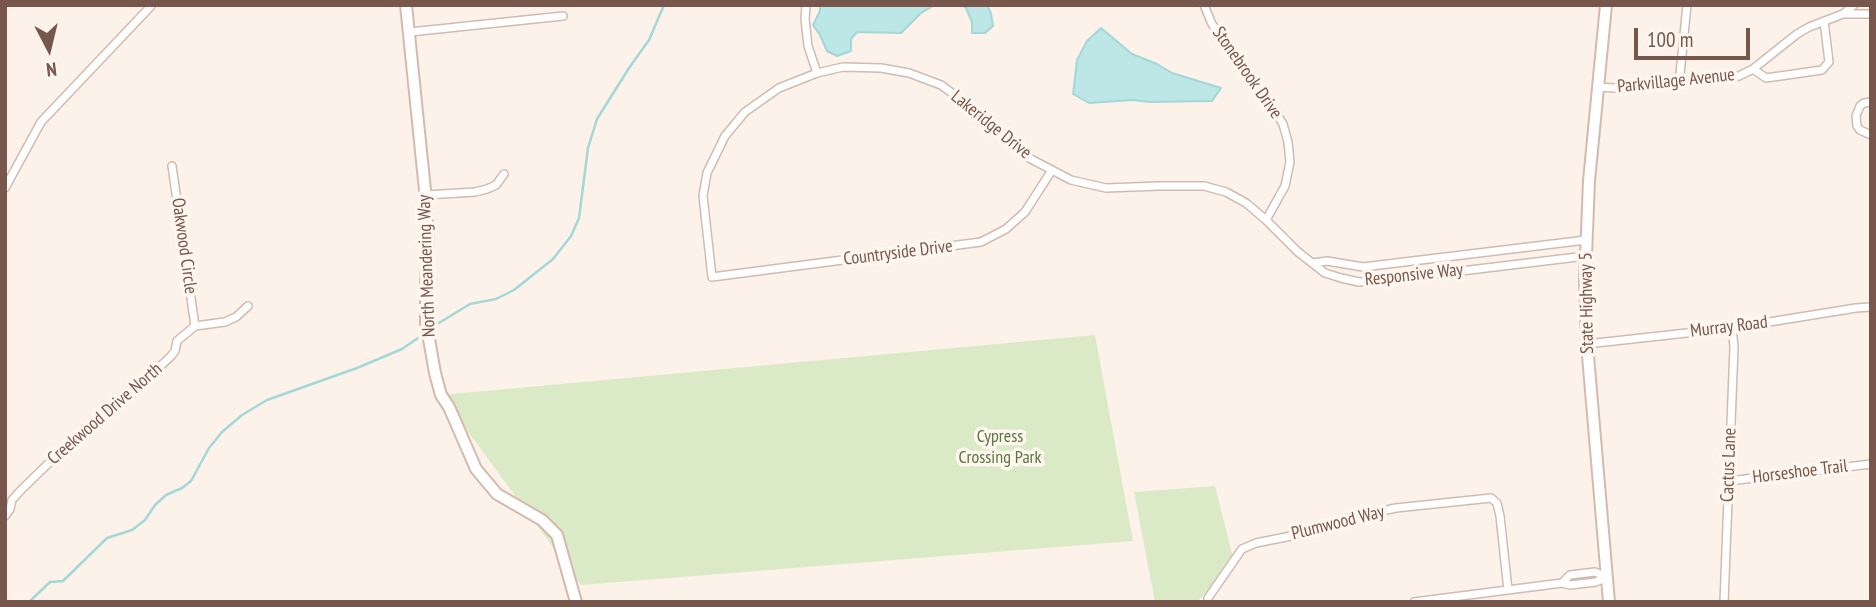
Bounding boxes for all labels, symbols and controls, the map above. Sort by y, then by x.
north arrow [14,14,84,84]
scale bar [1638,14,1754,58]
street label: Stonebrook Drive [1207,23,1287,123]
text: 100 m [1647,26,1693,53]
text: N [45,57,58,82]
street label: Parkvillage Avenue [1616,64,1736,98]
street label: Lakeridge Drive [947,86,1035,164]
street label: North Meandering Way [414,194,440,338]
street label: Oakwood Circle [167,197,201,295]
street label: Countryside Drive [842,236,954,270]
street label: State Highway 5 [1575,252,1599,354]
street label: Responsive Way [1364,259,1464,291]
street label: Murray Road [1689,312,1769,342]
street label: Creekwood Drive North [43,358,167,470]
park label: Cypress Crossing Park [958,426,1042,468]
street label: Cactus Lane [1717,428,1741,502]
street label: Horseshoe Trail [1751,455,1849,489]
street label: Plumwood Way [1289,501,1387,545]

